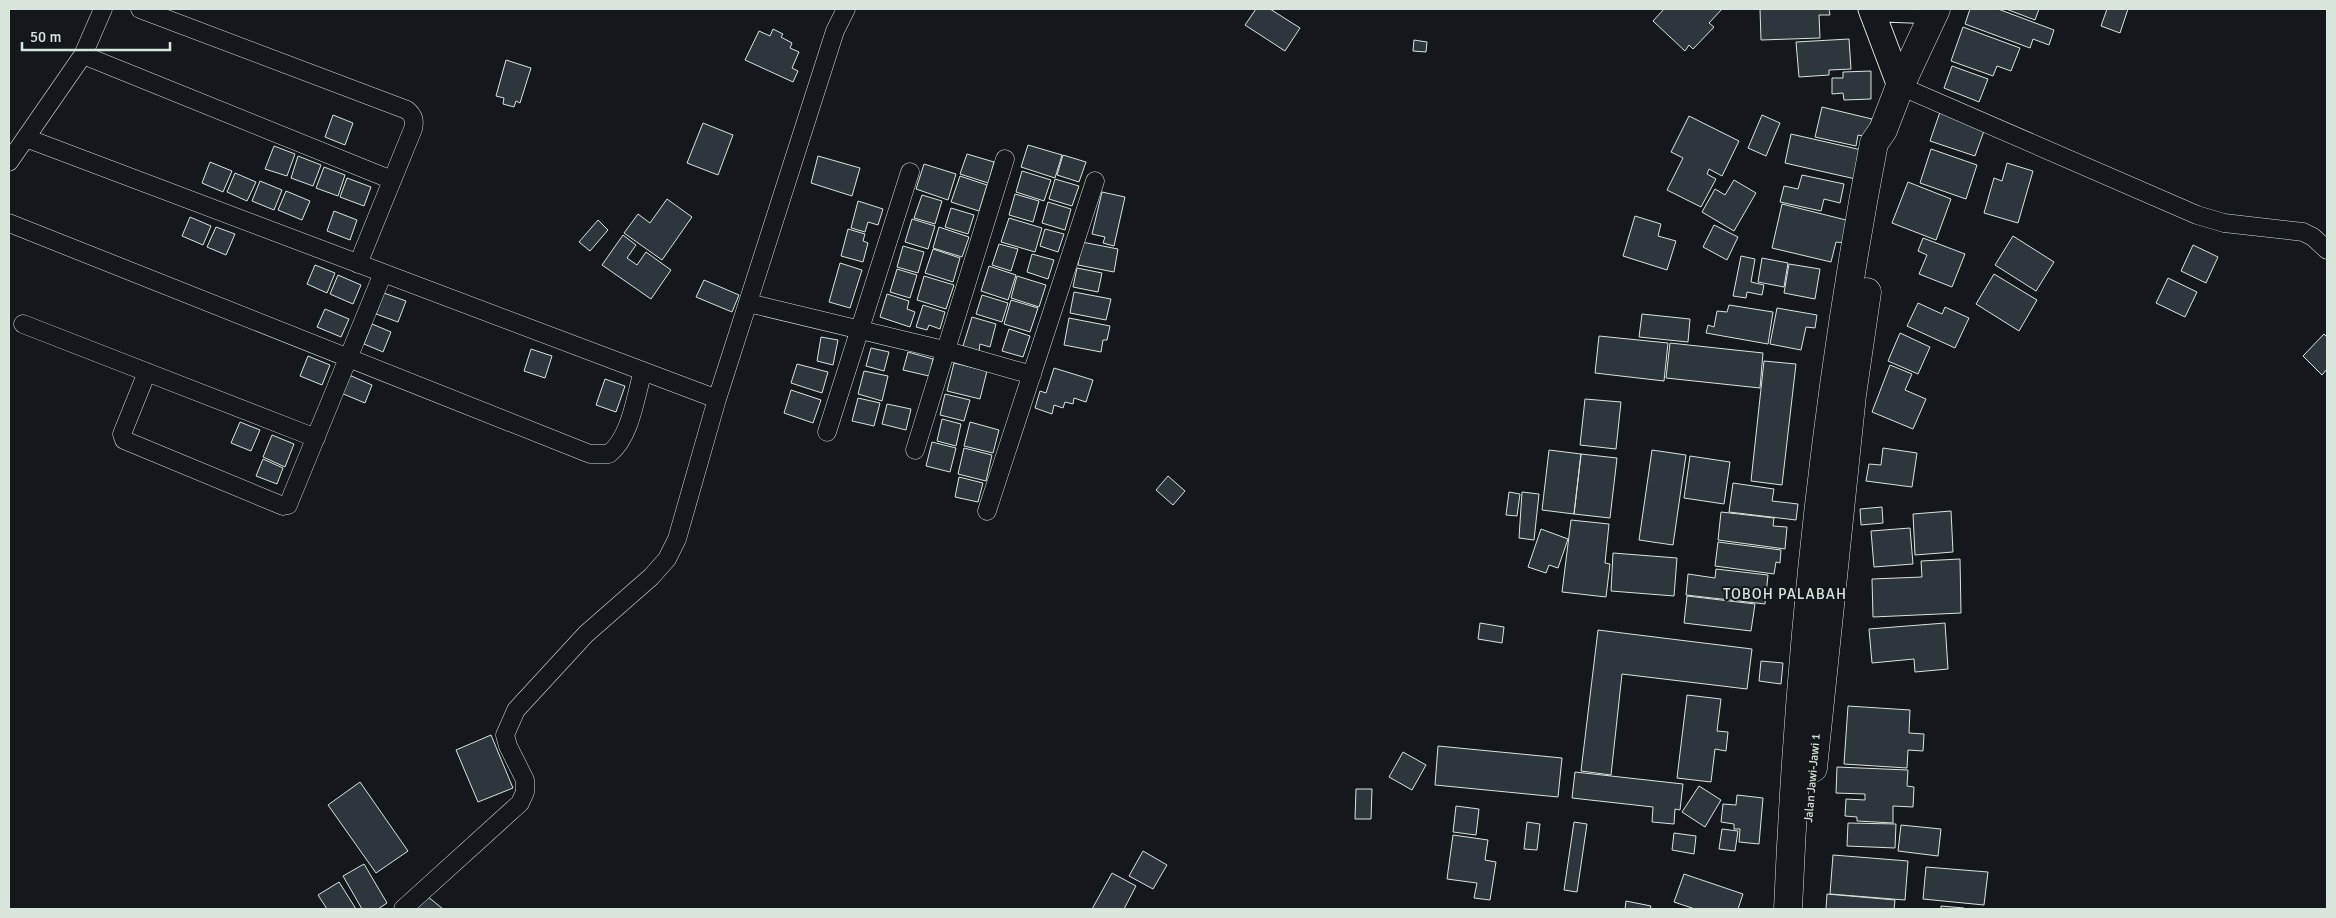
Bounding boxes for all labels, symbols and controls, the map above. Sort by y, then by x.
scale bar [22,20,170,52]
text: 50 m [30,28,61,46]
district label: TOBOH PALABAH [1723,585,1847,603]
street label: Jalan Jawi-Jawi 1 [1801,733,1824,823]

